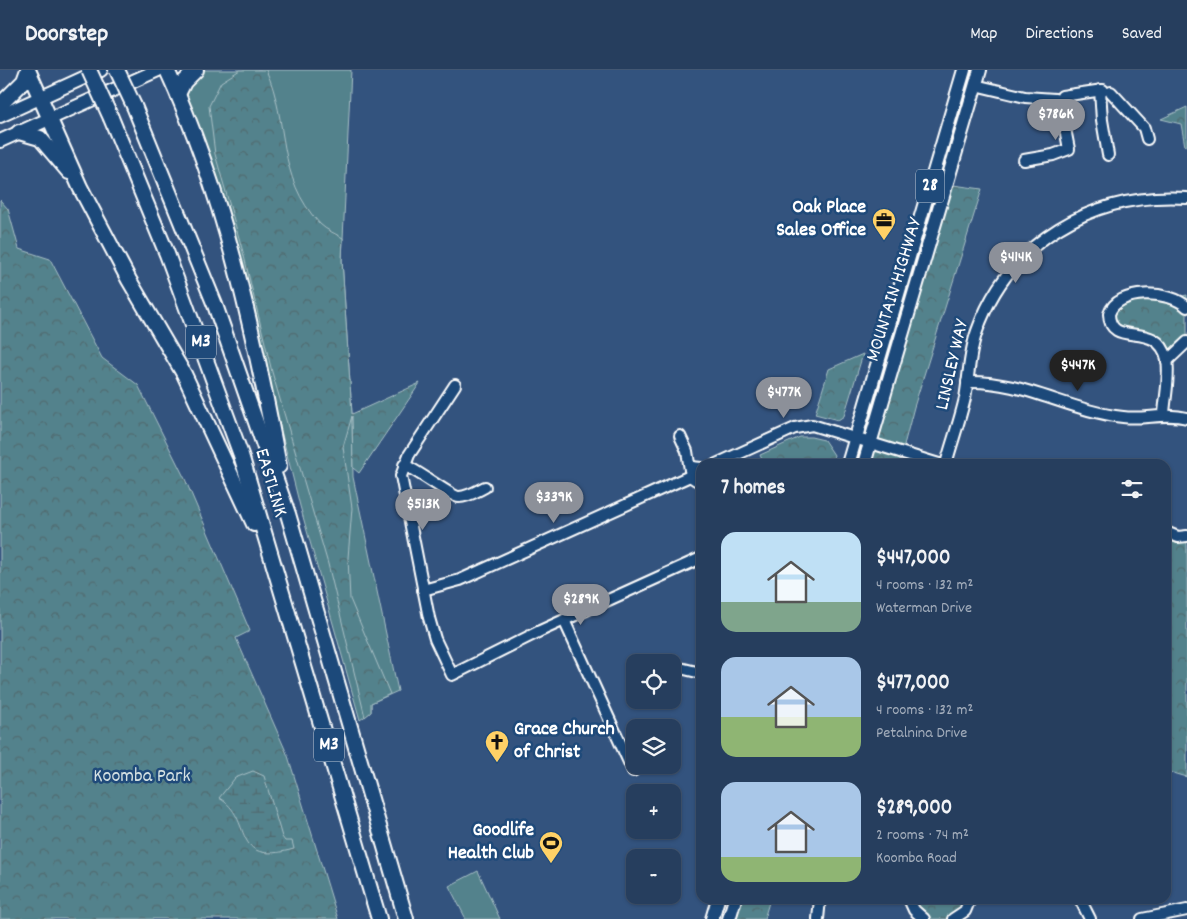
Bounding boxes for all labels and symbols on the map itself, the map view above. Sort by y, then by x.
pin: $786K [1021,98,1091,141]
road number: 28 [916,170,944,202]
place label: Oak Place Sales Office [776,194,866,245]
office icon: Oak Place Sales Office [871,207,897,241]
street label: MOUNTAIN HIGHWAY [860,214,930,365]
pin: $414K [981,242,1051,284]
street label: LINSLEY WAY [929,316,977,413]
road number: M3 [186,326,216,358]
pin: $447K [1043,350,1113,392]
pin: $477K [749,376,819,419]
street label: EASTLINK [246,445,294,521]
pin: $339K [519,482,589,524]
pin: $513K [388,488,458,531]
pin: $289K [546,584,616,626]
place label: Grace Church of Christ [514,716,615,767]
road number: M3 [314,728,344,762]
church icon: Grace Church of Christ [484,729,510,763]
park label: Koomba Park [93,763,191,791]
place label: Goodlife Health Club [448,817,534,868]
sports icon: Goodlife Health Club [538,830,564,864]

